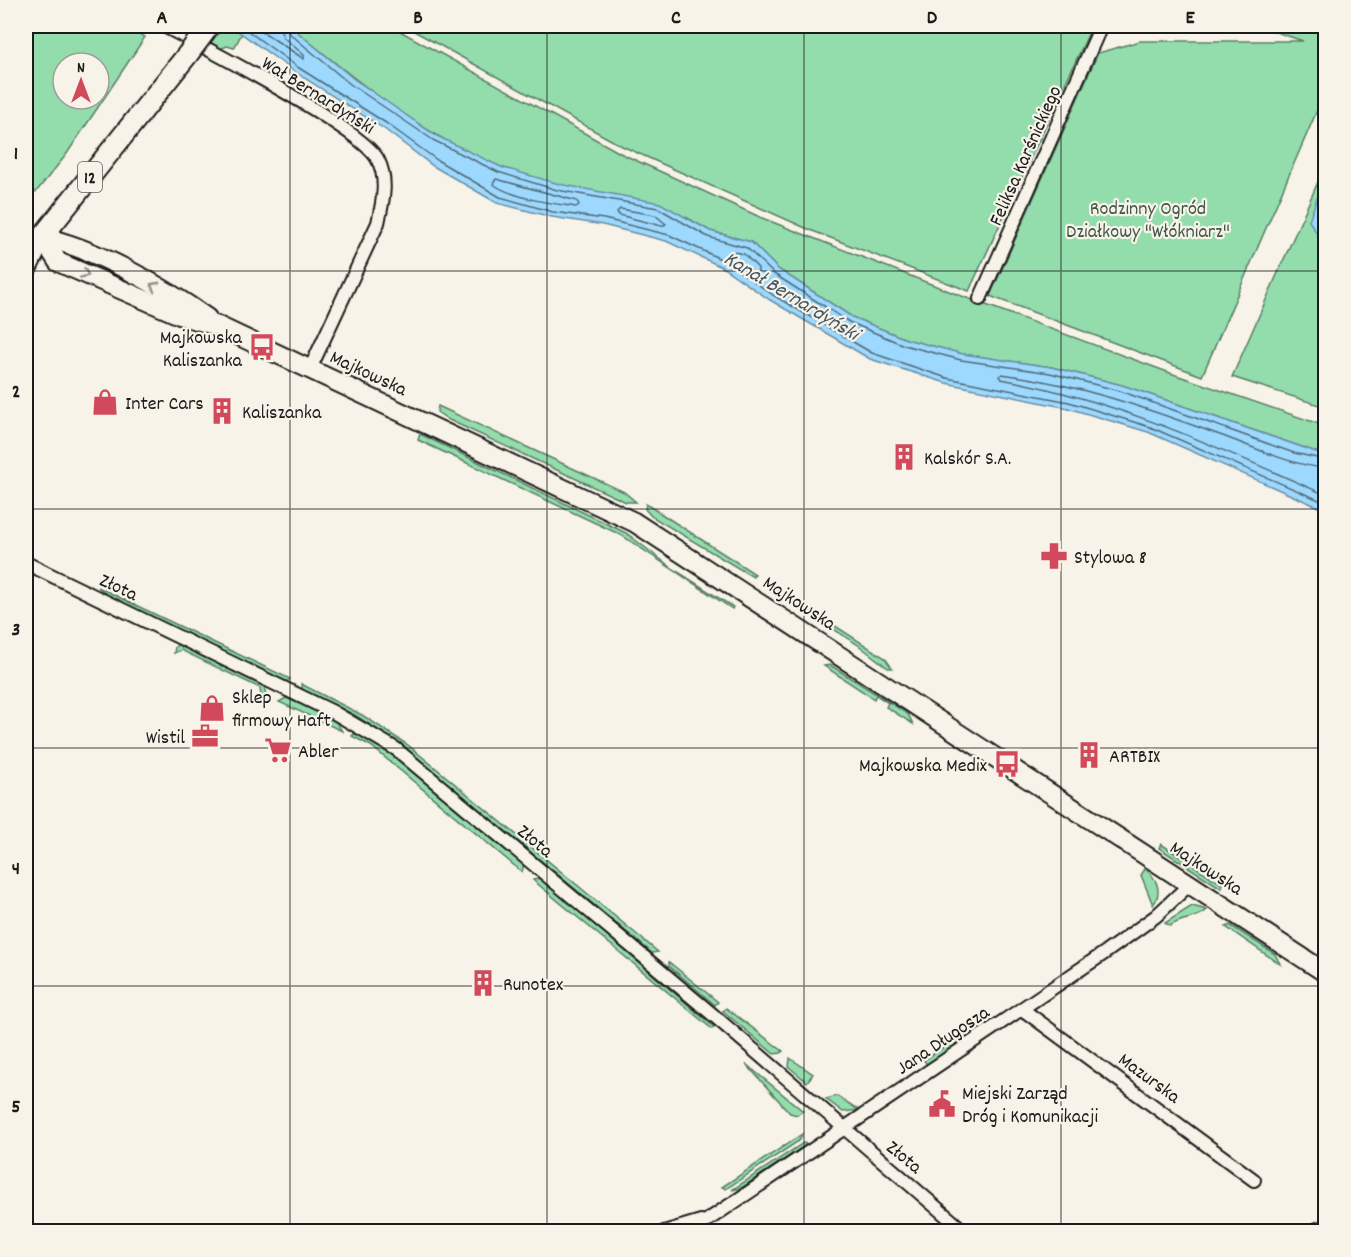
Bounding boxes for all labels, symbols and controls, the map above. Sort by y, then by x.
text: A [157,5,168,33]
text: B [413,5,423,33]
text: C [671,5,681,33]
text: D [927,5,938,33]
text: E [1185,5,1195,33]
street label: Wał Bernardyński [255,50,380,143]
north arrow [51,51,111,111]
text: N [77,57,85,80]
street label: Feliksa Karśnickiego [983,82,1070,231]
text: 1 [14,141,18,169]
road number: 12 [78,162,102,192]
park label: Rodzinny Ogród Działkowy "Włókniarz" [1066,196,1230,247]
water label: Kanał Bernardyński [717,245,866,351]
one-way arrow [79,266,90,278]
one-way arrow [150,282,160,293]
place label: Majkowska Kaliszanka [160,325,243,376]
bus stop icon: Majkowska Kaliszanka [247,332,277,362]
street label: Majkowska [325,345,412,405]
text: 2 [12,379,20,407]
shop icon: Inter Cars [90,387,120,417]
place label: Inter Cars [125,391,204,419]
building icon: Kaliszanka [207,396,237,426]
place label: Kaliszanka [242,400,322,428]
building icon: Kalskór S.A. [889,442,919,472]
place label: Kalskór S.A. [924,446,1011,474]
pharmacy icon: Stylowa 8 [1039,541,1069,571]
place label: Stylowa 8 [1074,545,1147,573]
street label: Złota [94,568,142,610]
street label: Majkowska [756,570,841,639]
text: 3 [12,617,20,645]
place label: Sklep firmowy Haft [232,685,331,736]
shop icon: Sklep firmowy Haft [197,693,227,723]
office icon: Wistil [190,721,220,751]
place label: Wistil [146,725,185,753]
supermarket icon: Abler [263,735,293,765]
place label: Abler [298,739,339,767]
building icon: ARTBIX [1074,740,1104,770]
place label: ARTBIX [1109,744,1160,772]
bus stop icon: Majkowska Medix [992,749,1022,779]
place label: Majkowska Medix [859,753,988,781]
street label: Złota [510,819,559,866]
street label: Majkowska [1163,835,1248,904]
text: 4 [12,856,20,884]
building icon: Runotex [468,968,498,998]
place label: Runotex [503,972,564,1000]
street label: Jana Długosza [892,1000,996,1083]
street label: Mazurska [1111,1047,1186,1112]
place label: Miejski Zarząd Dróg i Komunikacji [962,1081,1098,1132]
public building icon: Miejski Zarząd Dróg i Komunikacji [927,1089,957,1119]
text: 5 [11,1094,21,1122]
street label: Złota [879,1135,928,1182]

